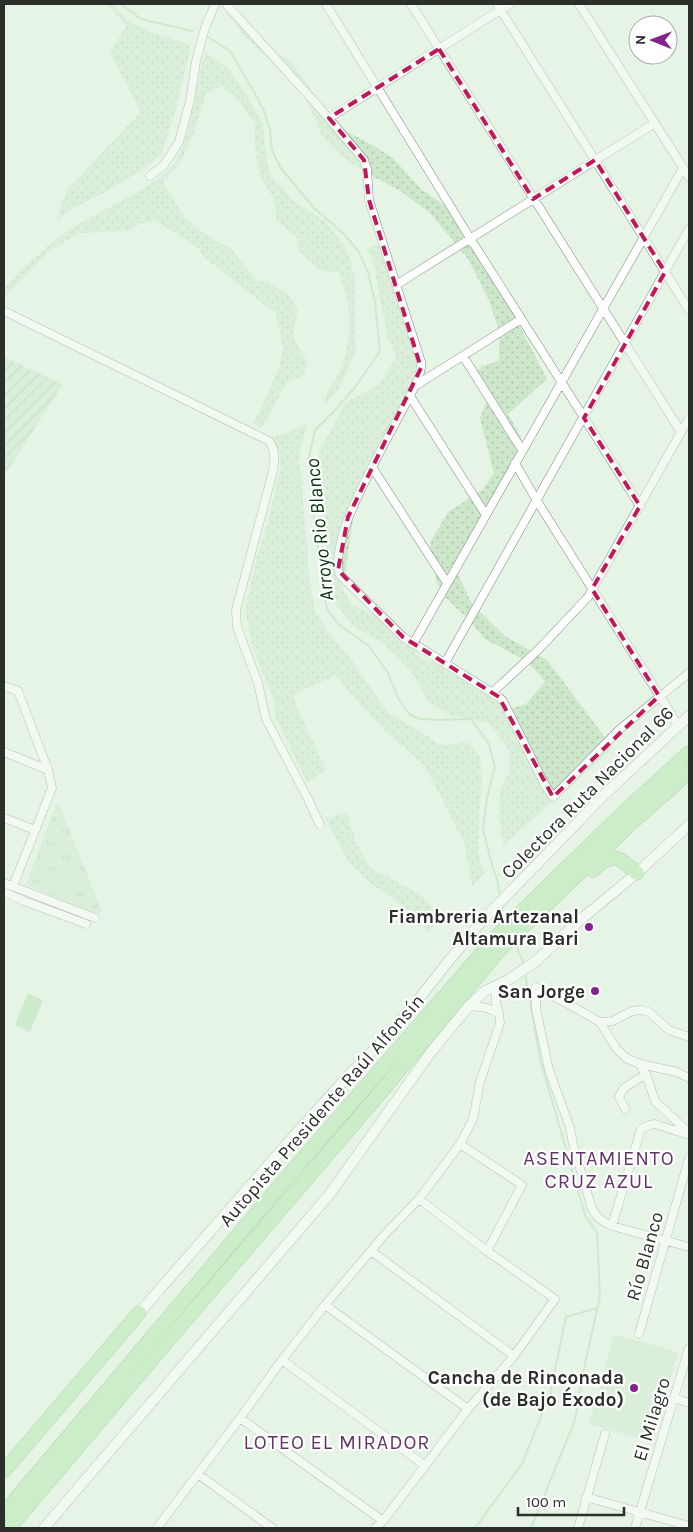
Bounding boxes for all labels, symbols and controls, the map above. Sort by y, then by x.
north arrow [628,15,678,65]
text: N [632,35,649,45]
water label: Arroyo Rio Blanco [301,457,338,602]
street label: Colectora Ruta Nacional 66 [497,702,678,883]
place label: Fiambreria Artezanal Altamura Bari [388,906,579,950]
marker: Fiambreria Artezanal Altamura Bari [583,921,595,933]
place label: San Jorge [498,981,585,1003]
marker: San Jorge [589,985,601,997]
street label: Autopista Presidente Raúl Alfonsín [215,990,429,1231]
district label: ASENTAMIENTO CRUZ AZUL [523,1147,675,1193]
street label: Río Blanco [622,1209,668,1303]
place label: Cancha de Rinconada (de Bajo Éxodo) [428,1367,624,1411]
street label: El Milagro [629,1375,675,1464]
marker: Cancha de Rinconada (de Bajo Éxodo) [628,1382,640,1394]
district label: LOTEO EL MIRADOR [243,1431,431,1454]
scale bar [518,1484,624,1516]
text: 100 m [526,1493,566,1511]

